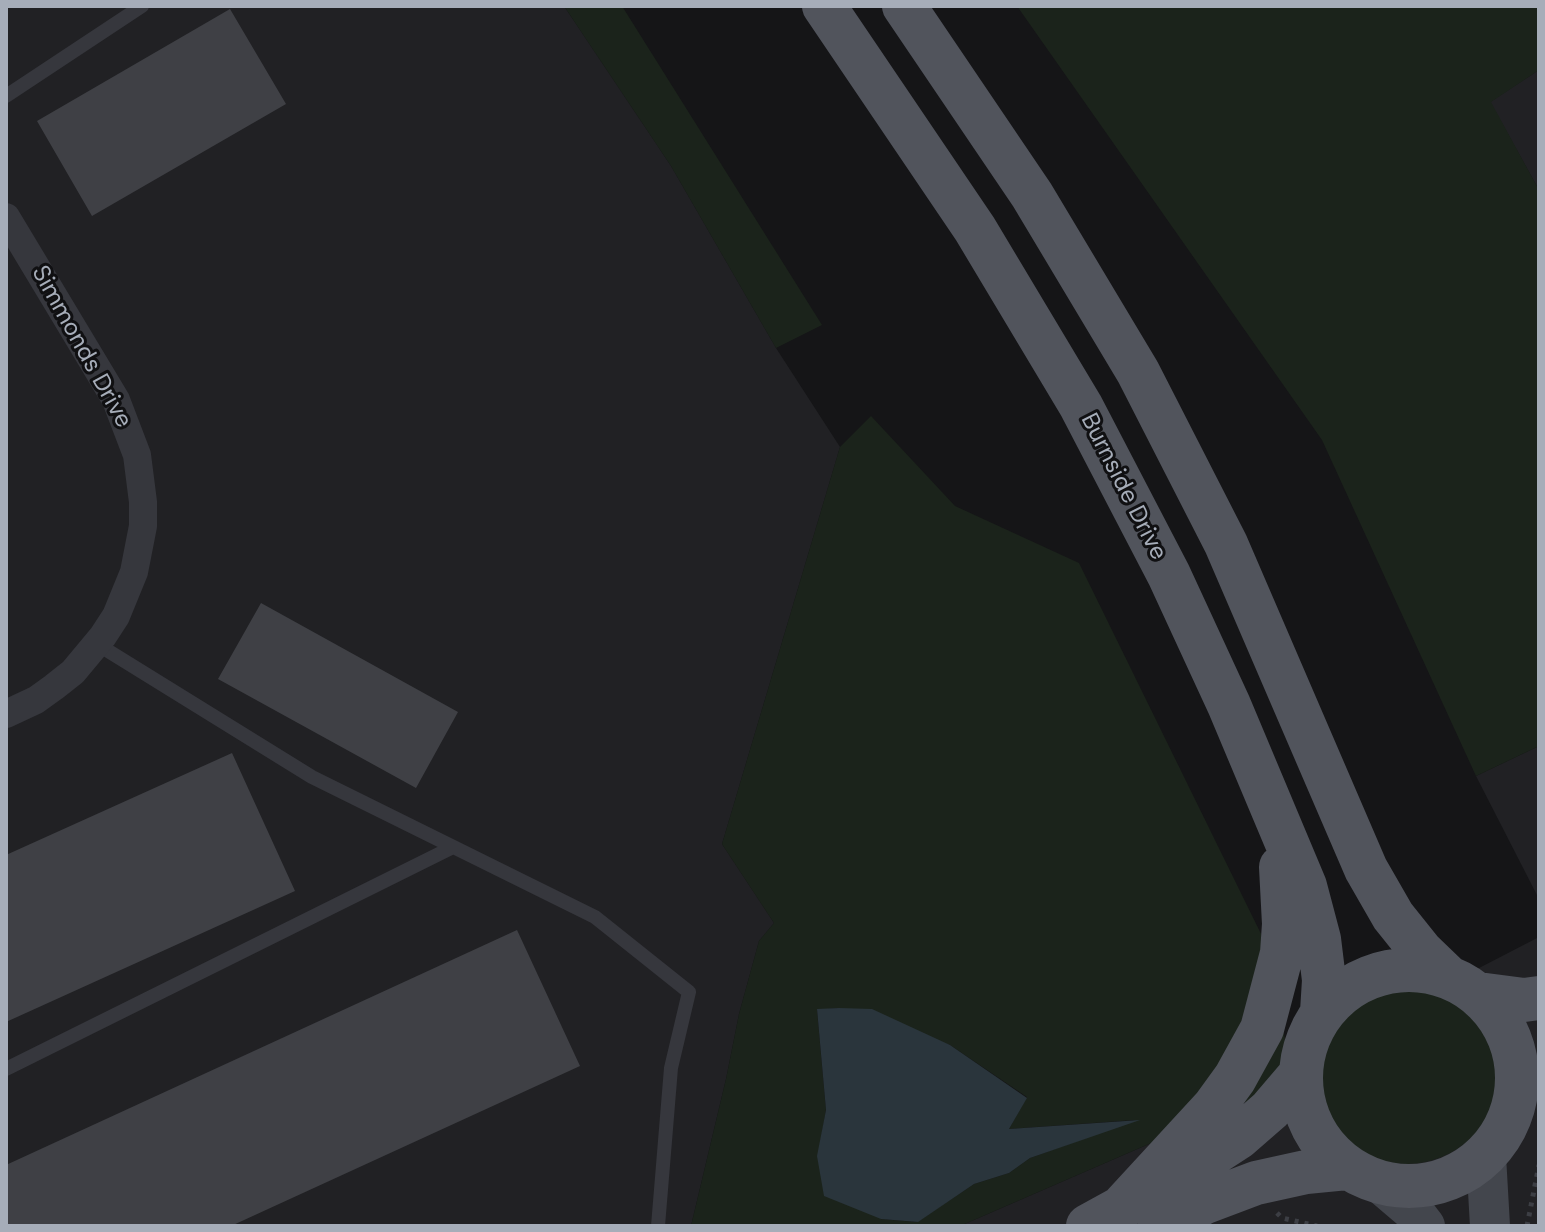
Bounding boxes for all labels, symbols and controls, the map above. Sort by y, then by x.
street label: Simmonds Drive [25,261,137,433]
street label: Burnside Drive [1074,409,1172,565]

